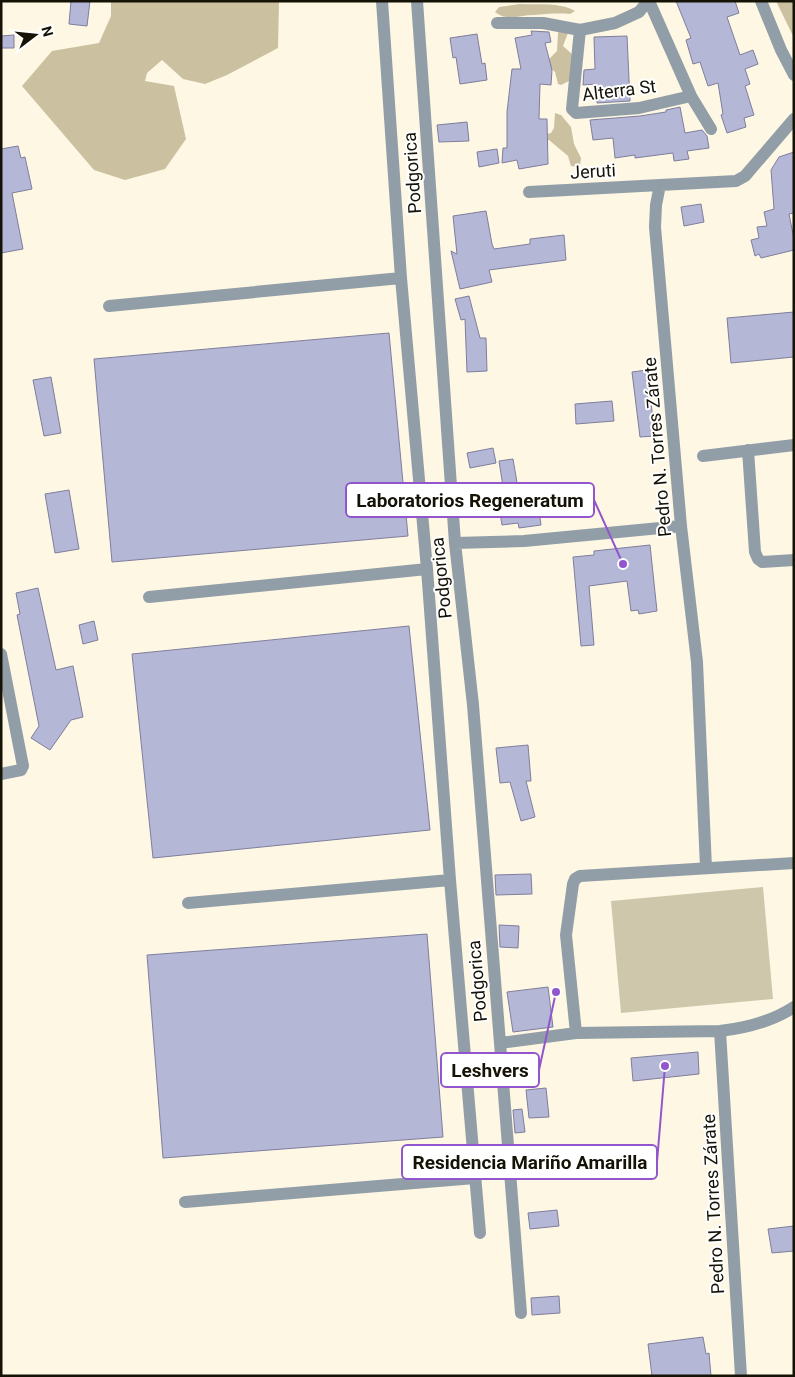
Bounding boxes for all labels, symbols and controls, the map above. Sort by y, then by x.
north arrow [10,10,60,60]
text: N [38,24,57,38]
street label: Alterra St [581,75,657,105]
street label: Podgorica [399,131,425,215]
street label: Jeruti [570,159,616,183]
street label: Pedro N. Torres Zárate [639,356,675,538]
callout: Laboratorios Regeneratum [346,483,594,517]
text: Laboratorios Regeneratum [356,489,584,512]
street label: Podgorica [426,536,456,620]
street label: Podgorica [463,939,491,1023]
callout: Leshvers [441,1053,539,1087]
text: Leshvers [451,1059,529,1082]
street label: Pedro N. Torres Zárate [698,1113,728,1295]
callout: Residencia Mariño Amarilla [402,1145,657,1179]
text: Residencia Mariño Amarilla [413,1151,647,1174]

